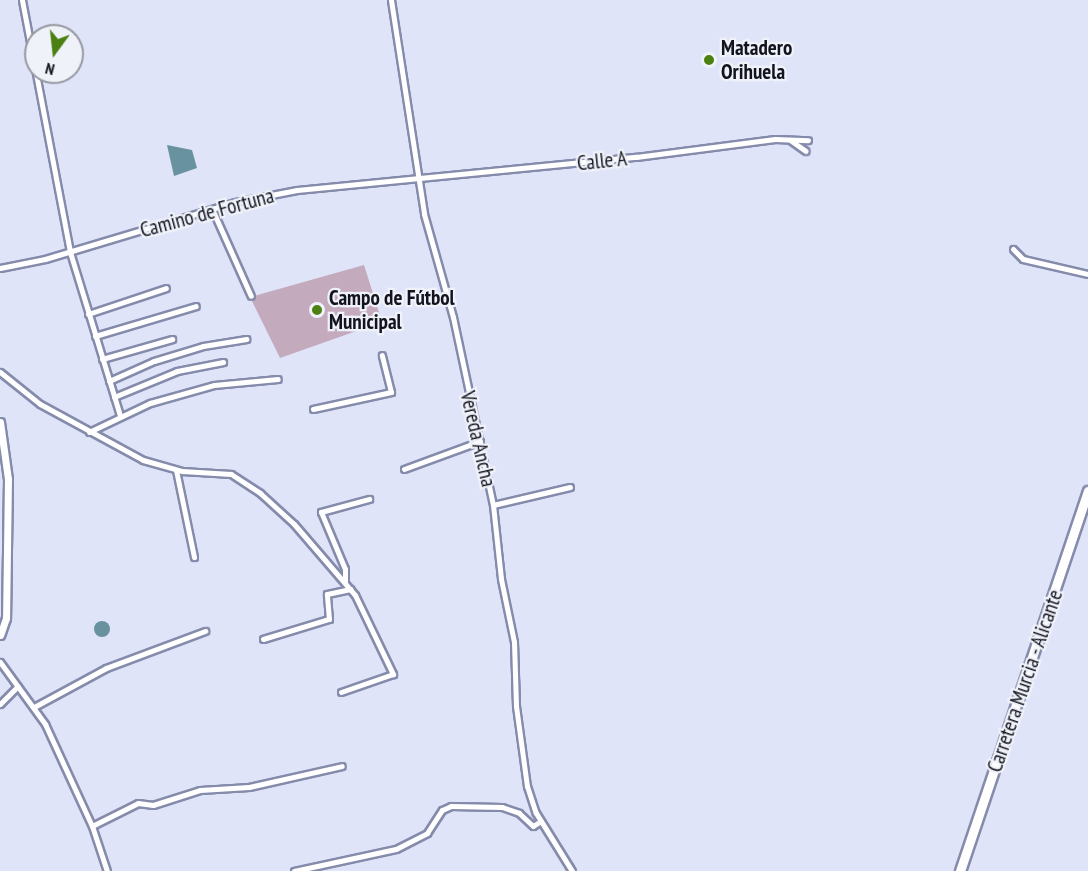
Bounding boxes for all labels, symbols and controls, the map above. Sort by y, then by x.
north arrow [24,24,84,84]
place label: Matadero Orihuela [721,35,792,85]
marker: Matadero Orihuela [702,53,716,67]
text: N [43,59,57,80]
street label: Calle A [576,146,628,176]
street label: Camino de Fortuna [137,183,277,243]
place label: Campo de Fútbol Municipal [329,285,455,335]
marker: Campo de Fútbol Municipal [310,303,324,317]
street label: Vereda Ancha [455,388,501,490]
street label: Carretera Murcia - Alicante [982,586,1068,776]

